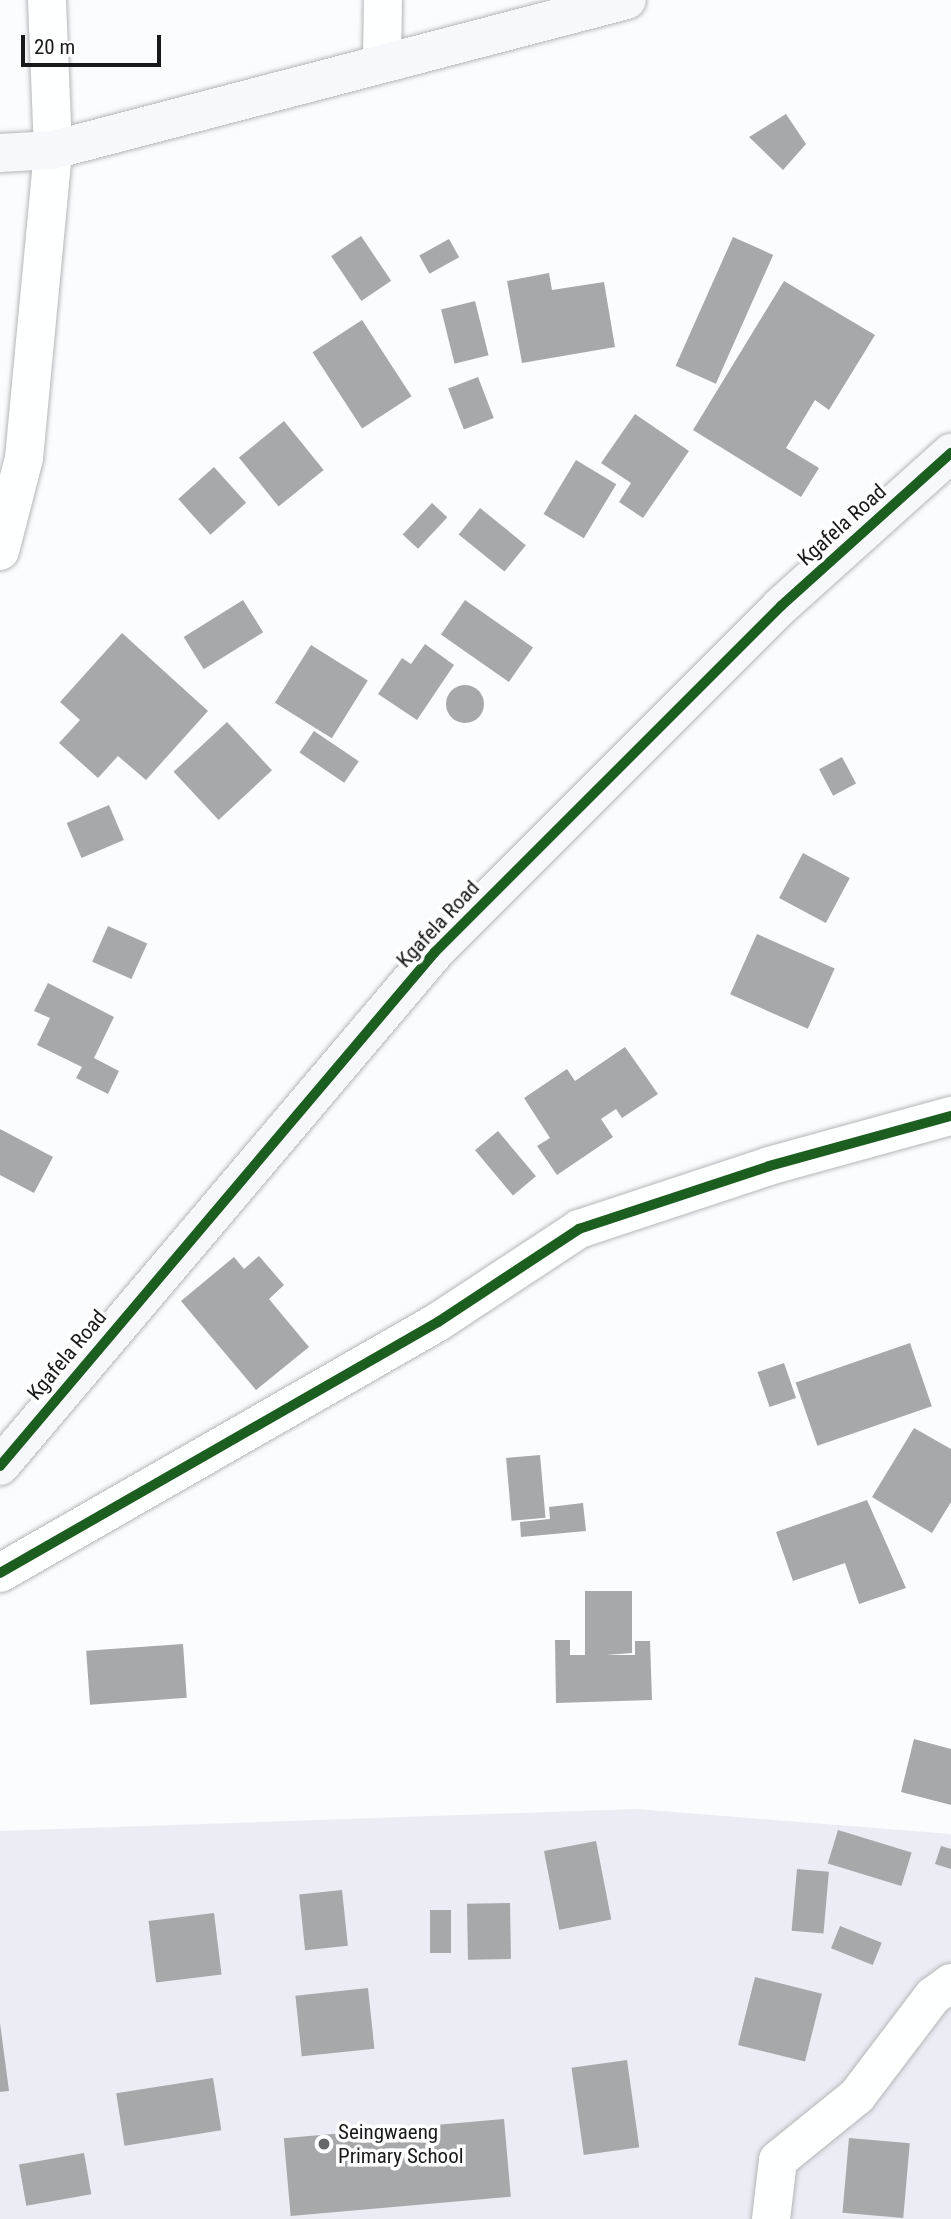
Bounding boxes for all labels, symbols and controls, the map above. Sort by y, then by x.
scale bar [24,21,164,65]
text: 20 m [34,35,75,59]
street label: Kgafela Road [793,479,891,571]
street label: Kgafela Road [391,875,485,973]
street label: Kgafela Road [22,1305,112,1405]
place label: Seingwaeng Primary School [338,2119,464,2169]
marker: Seingwaeng Primary School [316,2136,332,2152]

